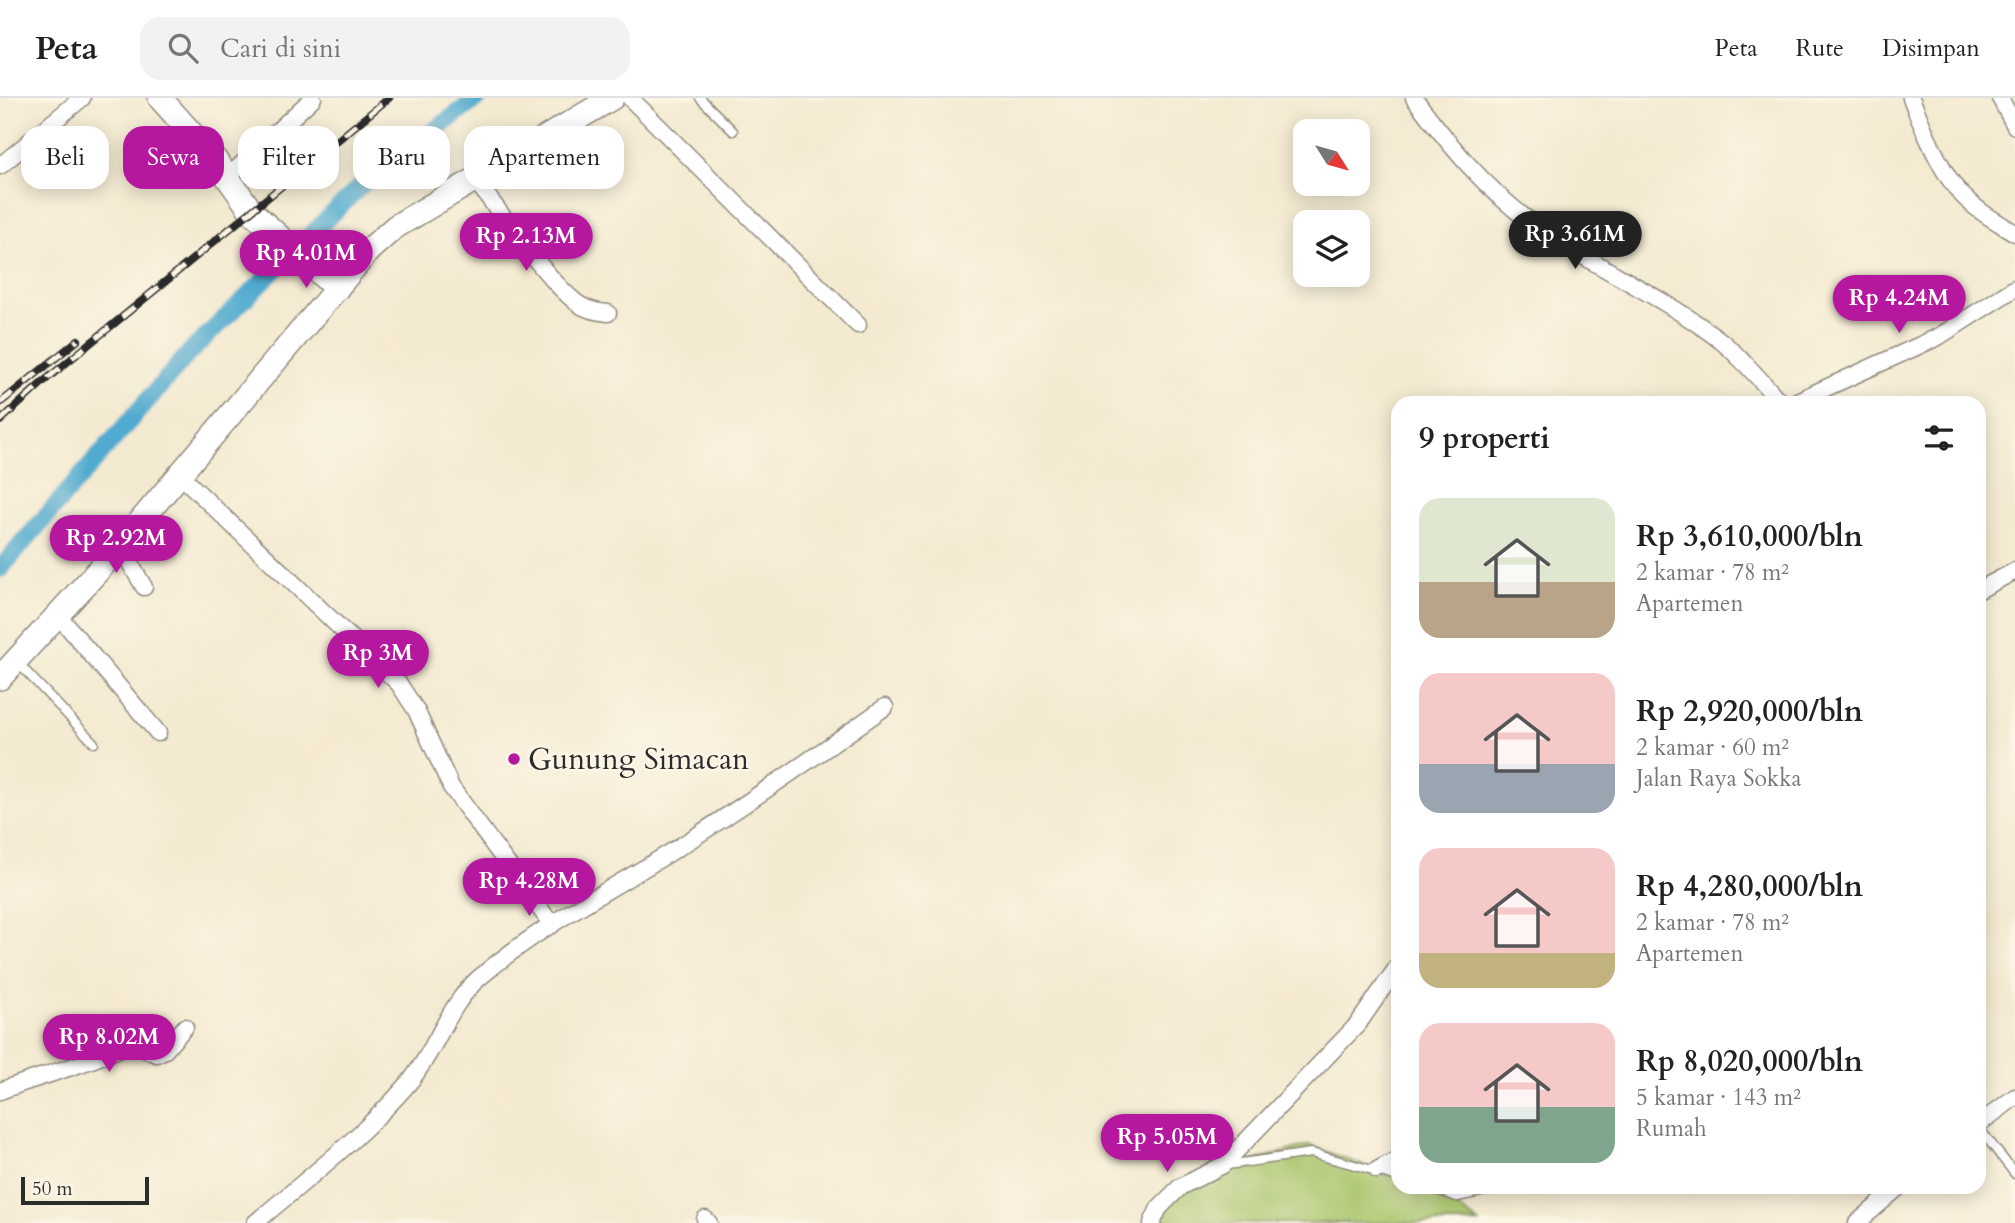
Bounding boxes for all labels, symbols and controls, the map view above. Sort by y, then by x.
search box [140,17,630,80]
text: Peta [35,26,98,71]
icon: search [164,29,202,67]
text: Cari di sini [220,31,341,66]
text: Peta [1715,32,1758,65]
text: Rute [1796,32,1844,65]
text: Disimpan [1882,32,1980,65]
north arrow [1293,119,1370,196]
map controls [1293,119,1370,287]
chip: Beli [21,126,109,189]
chip: Sewa [123,126,224,189]
chip: Filter [238,126,339,189]
chip: Baru [353,126,450,189]
chip: Apartemen [464,126,624,189]
button: layers [1293,210,1370,287]
pin: Rp 3.61M [1503,212,1647,271]
pin: Rp 2.13M [454,214,598,273]
text: Rp 3.61M [1525,218,1625,249]
text: Rp 2.13M [476,220,576,251]
pin: Rp 4.01M [234,230,378,290]
text: Rp 4.01M [256,237,356,268]
pin: Rp 4.24M [1827,275,1971,335]
text: Rp 4.24M [1849,282,1949,313]
text: 9 properti [1419,418,1550,459]
icon: filters [1920,419,1958,457]
pin: Rp 2.92M [44,516,188,575]
text: Rp 3,610,000/bln [1636,516,1863,557]
text: Rp 2.92M [66,522,166,553]
icon: home [1475,526,1559,610]
text: 2 kamar · 78 m² [1636,557,1789,588]
text: Apartemen [1636,588,1744,619]
pin: Rp 3M [329,630,427,690]
text: Rp 3M [343,637,413,668]
text: Rp 2,920,000/bln [1636,691,1863,732]
icon: home [1475,701,1559,785]
text: 2 kamar · 60 m² [1636,732,1789,763]
place label: Gunung Simacan [528,739,749,780]
marker: Gunung Simacan [506,751,522,767]
text: Jalan Raya Sokka [1636,763,1801,794]
pin: Rp 4.28M [457,858,601,918]
text: Rp 4.28M [479,865,579,896]
text: Rp 4,280,000/bln [1636,866,1863,907]
icon: home [1475,876,1559,960]
text: 2 kamar · 78 m² [1636,907,1789,938]
text: Apartemen [1636,938,1744,969]
pin: Rp 8.02M [37,1014,181,1074]
text: Rp 8.02M [59,1021,159,1052]
text: Rp 8,020,000/bln [1636,1041,1863,1082]
icon: home [1475,1051,1559,1135]
text: 5 kamar · 143 m² [1636,1082,1801,1113]
text: Rumah [1636,1113,1707,1144]
pin: Rp 5.05M [1095,1114,1239,1174]
text: Rp 5.05M [1117,1121,1217,1152]
scale bar [21,1174,149,1206]
text: 50 m [32,1176,73,1202]

